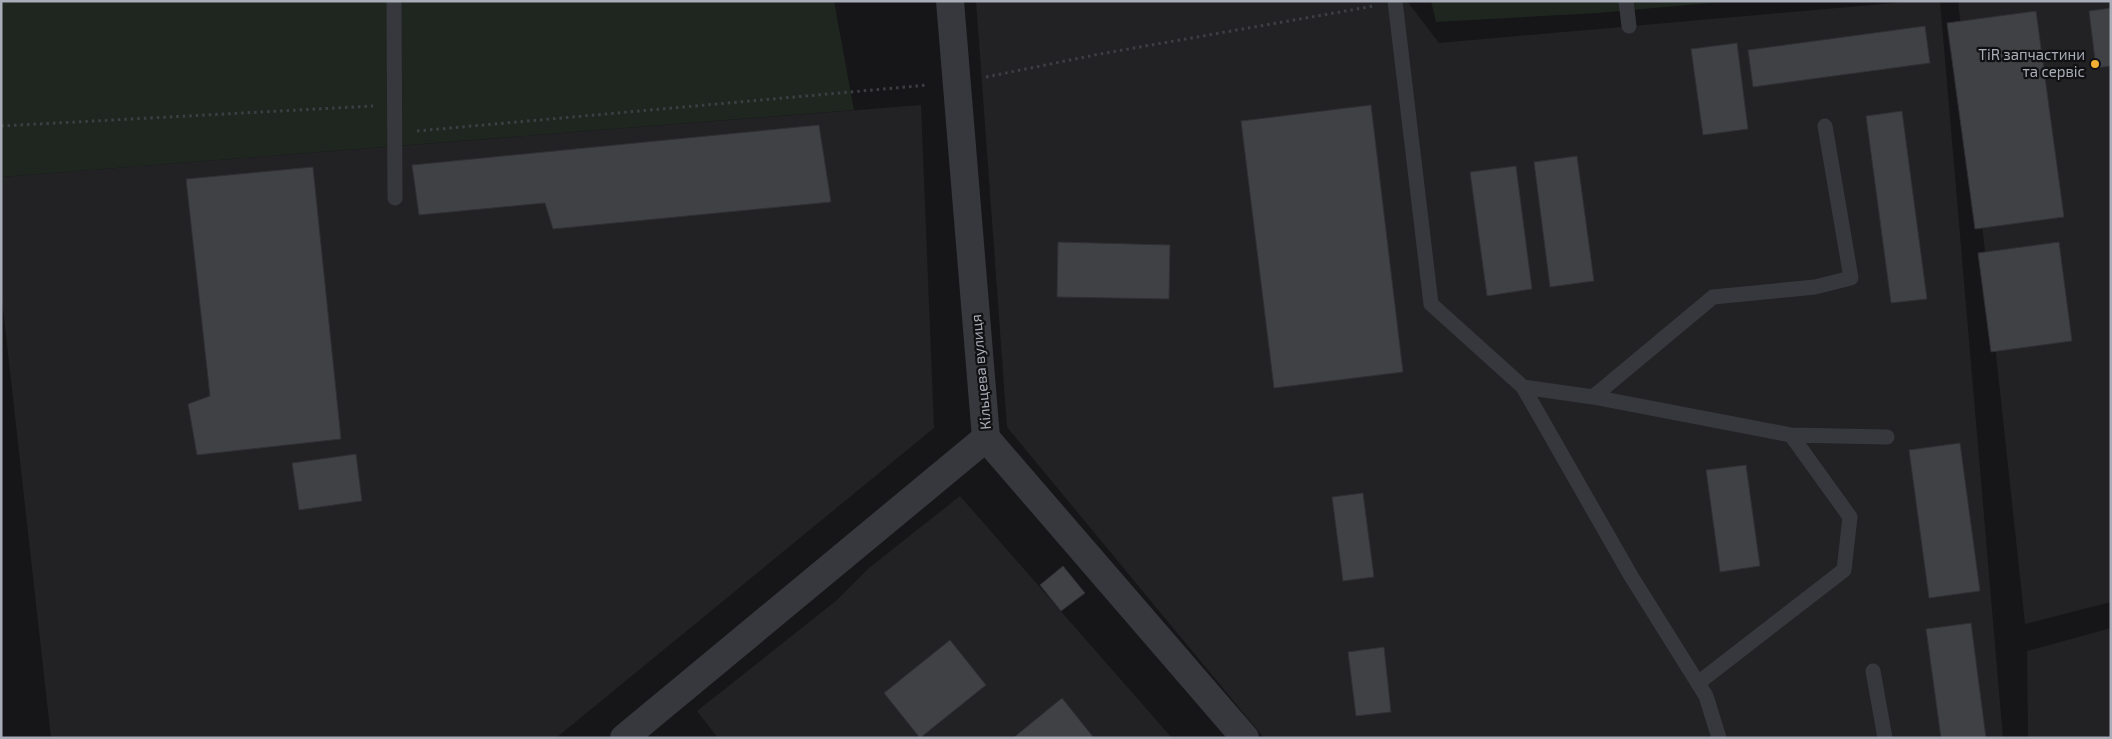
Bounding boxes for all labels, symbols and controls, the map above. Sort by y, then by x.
place label: TiR запчастини та сервіс [1978,45,2085,80]
marker: TiR запчастини та сервіс [2089,58,2101,70]
street label: Кільцева вулиця [966,314,995,431]

